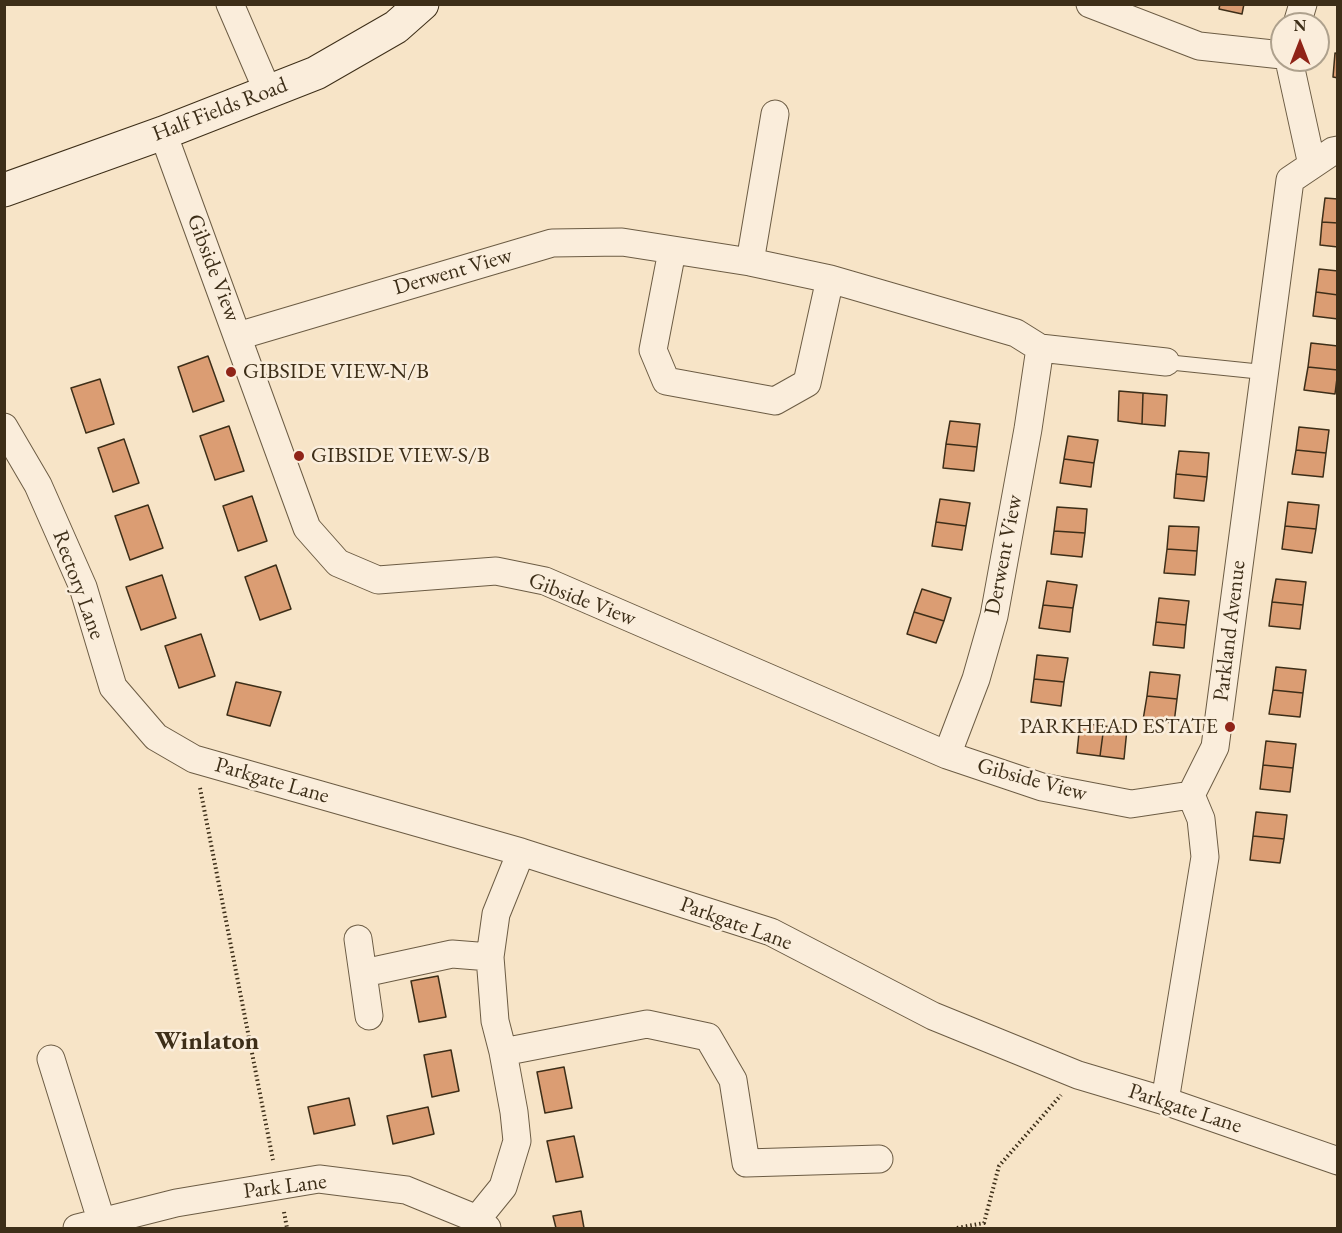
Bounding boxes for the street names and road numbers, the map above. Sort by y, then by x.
street label: Half Fields Road [149,72,291,148]
street label: Gibside View [180,211,246,325]
street label: Derwent View [391,243,515,301]
street label: Derwent View [979,493,1029,617]
street label: Rectory Lane [46,527,110,643]
street label: Parkland Avenue [1208,559,1252,703]
street label: Gibside View [525,567,639,633]
street label: Parkgate Lane [212,752,332,810]
street label: Gibside View [974,753,1090,807]
street label: Parkgate Lane [676,891,796,957]
street label: Parkgate Lane [1125,1078,1245,1140]
street label: Park Lane [242,1169,328,1205]

